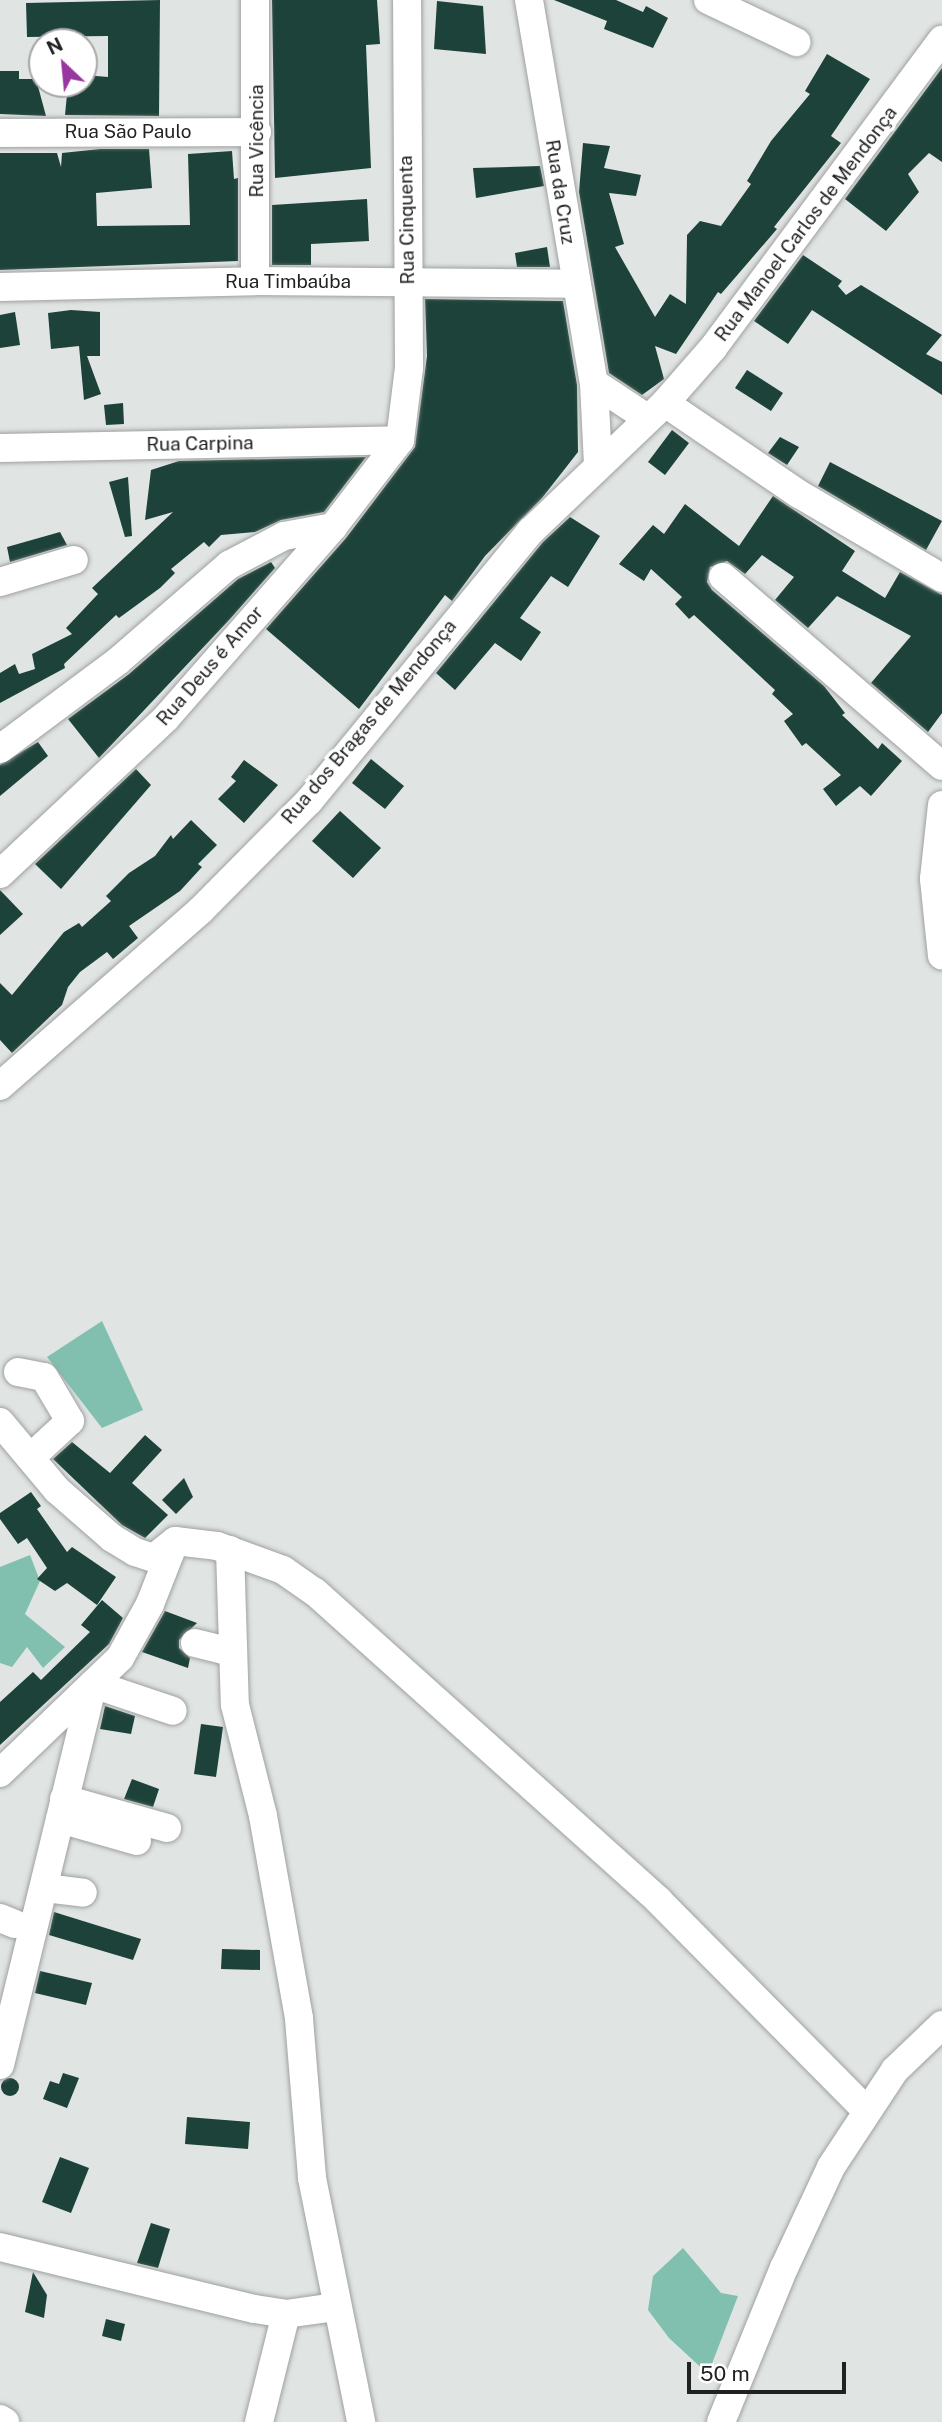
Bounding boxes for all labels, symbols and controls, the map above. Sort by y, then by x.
north arrow [28,28,98,98]
text: N [43,33,66,59]
street label: Rua Vicência [246,84,268,198]
street label: Rua Manoel Carlos de Mendonça [710,102,902,346]
street label: Rua São Paulo [65,121,191,143]
street label: Rua da Cruz [540,138,580,246]
street label: Rua Cinquenta [394,155,420,285]
street label: Rua Timbaúba [225,271,351,293]
street label: Rua Carpina [146,432,254,456]
street label: Rua Deus é Amor [152,601,268,731]
street label: Rua dos Bragas de Mendonça [277,615,461,829]
scale bar [690,2348,849,2392]
text: 50 m [700,2361,750,2386]

